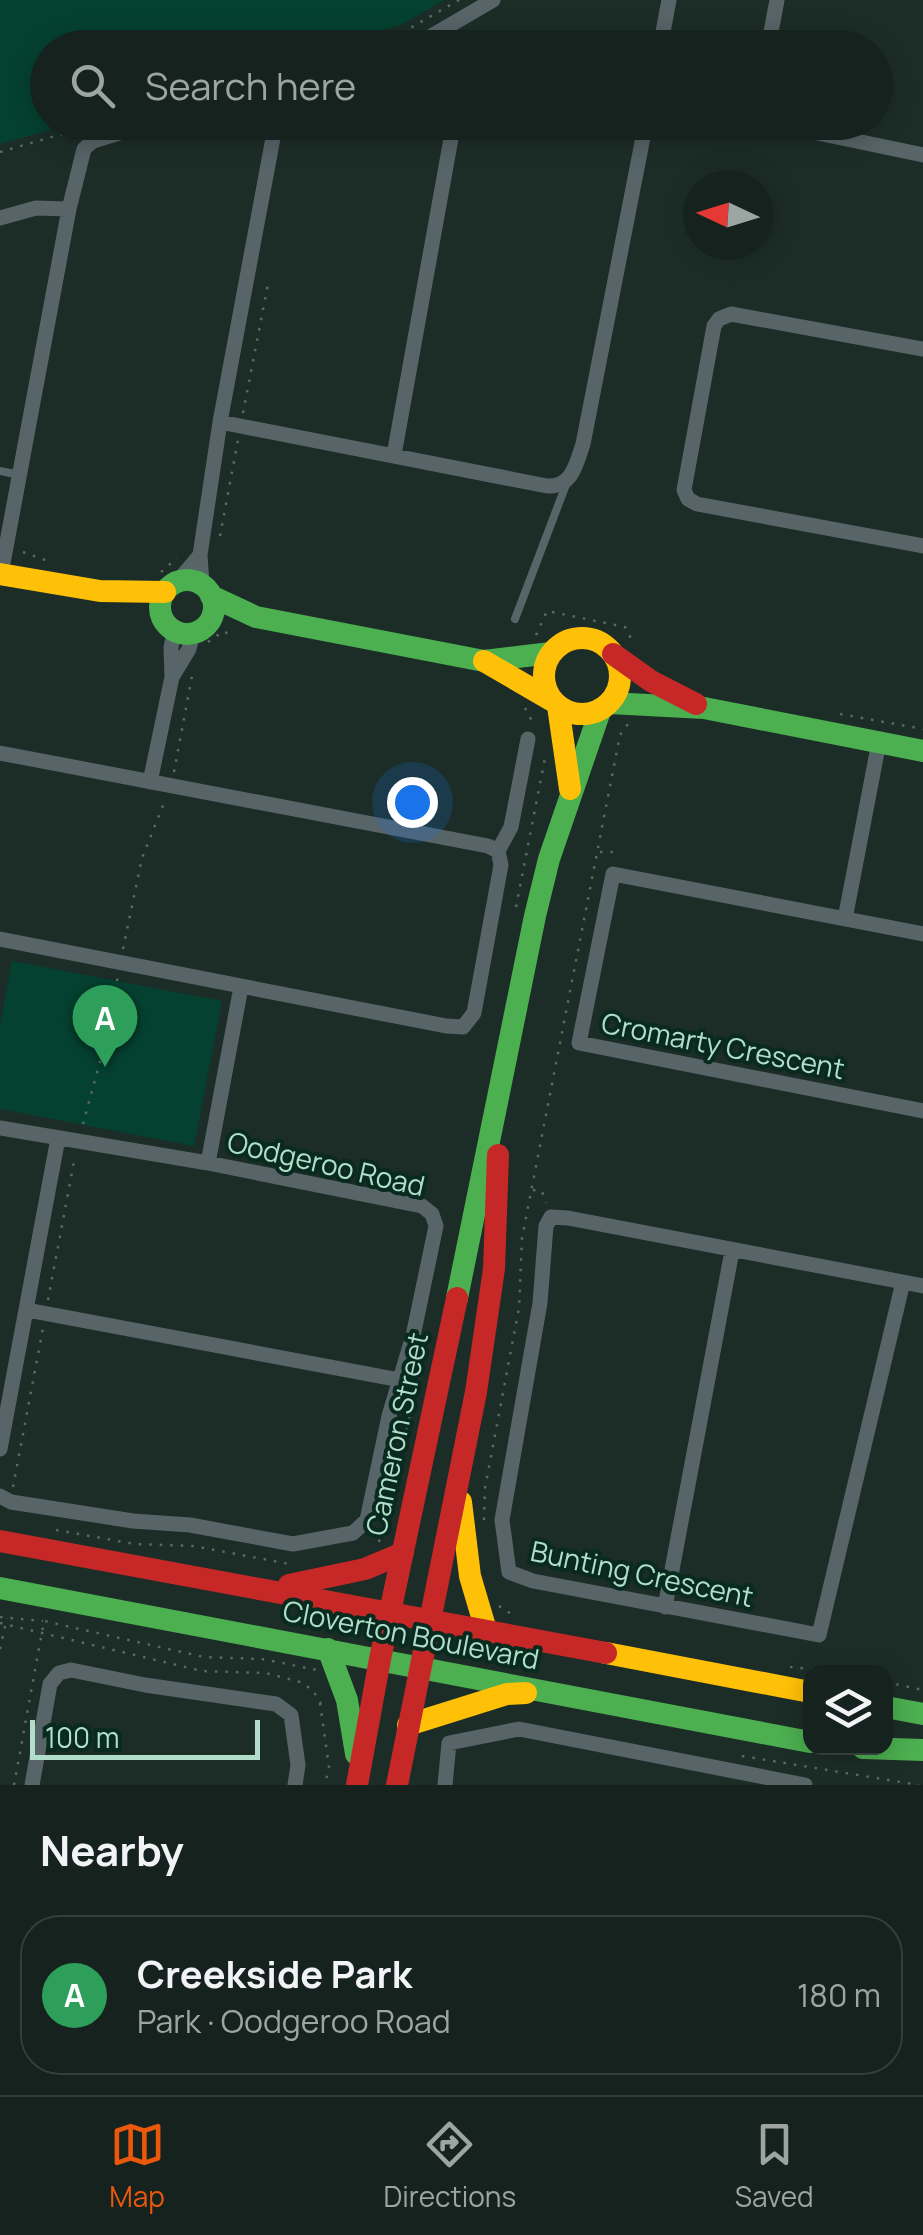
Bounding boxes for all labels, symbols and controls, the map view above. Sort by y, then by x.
search box [30,30,893,140]
icon: search [65,58,120,113]
text: Search here [145,59,356,111]
north arrow [683,170,773,260]
your location [387,777,438,828]
pin: A [72,984,138,1067]
street label: Cromarty Crescent [598,1003,848,1087]
street label: Oodgeroo Road [224,1122,429,1204]
street label: Cameron Street [356,1329,436,1539]
street label: Bunting Crescent [527,1531,757,1615]
street label: Cloverton Boulevard [280,1591,543,1677]
map controls [803,1665,893,1755]
button: layers [803,1665,893,1755]
scale bar [30,1715,260,1760]
text: 100 m [45,1718,119,1756]
text: Nearby [40,1821,184,1879]
text: Creekside Park [137,1947,412,1999]
text: A [64,1973,85,2017]
text: 180 m [797,1973,881,2017]
text: Park · Oodgeroo Road [137,1999,451,2043]
tab: Map [109,2117,165,2215]
tab: Directions [384,2117,516,2215]
tab: Saved [735,2117,814,2215]

